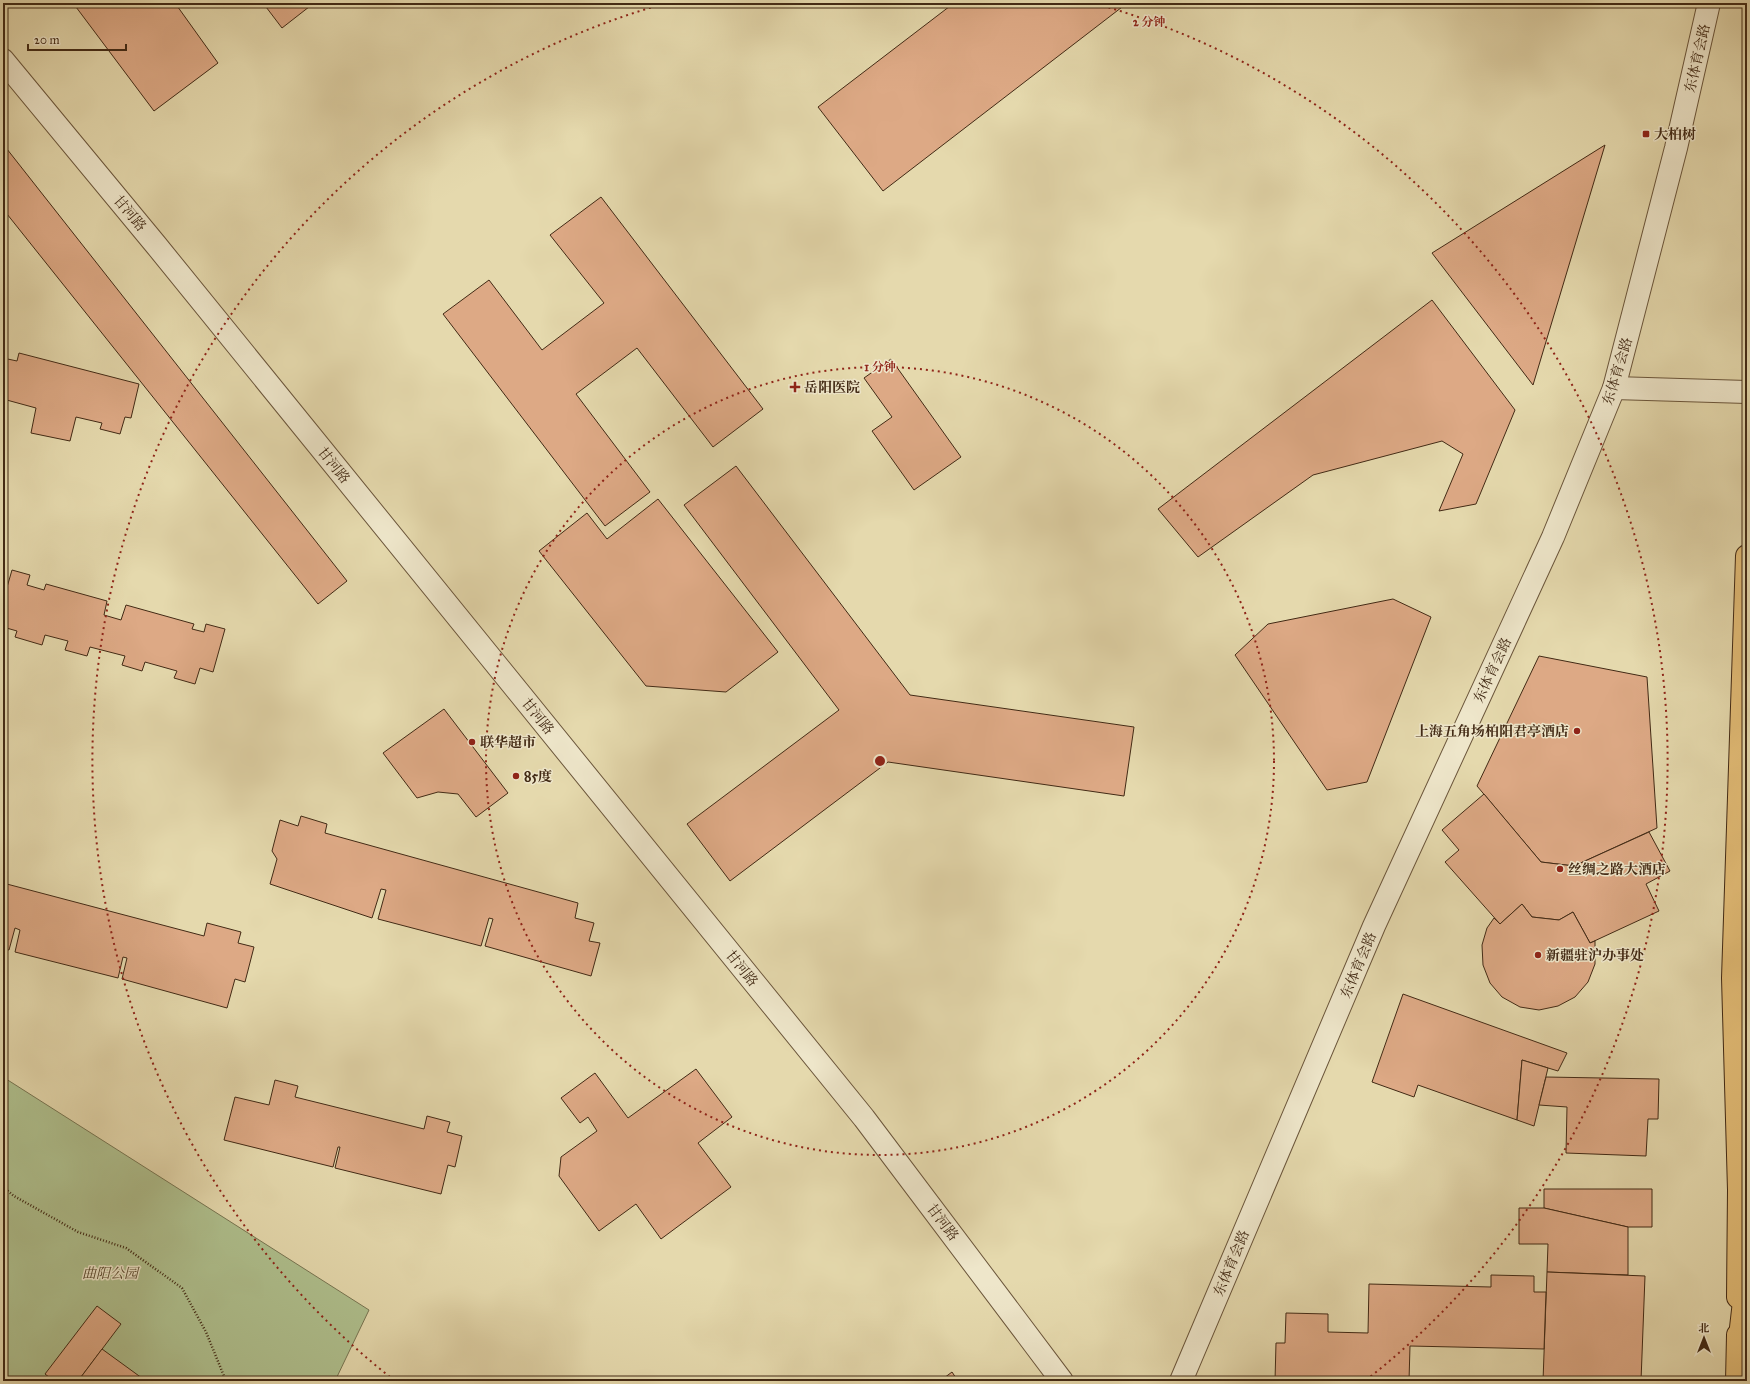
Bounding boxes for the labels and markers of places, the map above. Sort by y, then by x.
place label: 大柏树 [1654,126,1696,143]
marker: 大柏树 [1641,129,1651,139]
place label: 岳阳医院 [804,379,860,396]
marker: 岳阳医院 [789,381,801,393]
place label: 上海五角场柏阳君亭酒店 [1415,723,1569,740]
marker: 上海五角场柏阳君亭酒店 [1572,726,1582,736]
place label: 联华超市 [480,734,536,751]
marker: 联华超市 [467,737,477,747]
centre of rings [873,754,887,768]
place label: 85度 [524,768,552,785]
marker: 85度 [511,771,521,781]
place label: 丝绸之路大酒店 [1568,861,1666,878]
marker: 丝绸之路大酒店 [1555,864,1565,874]
place label: 新疆驻沪办事处 [1546,947,1644,964]
marker: 新疆驻沪办事处 [1533,950,1543,960]

